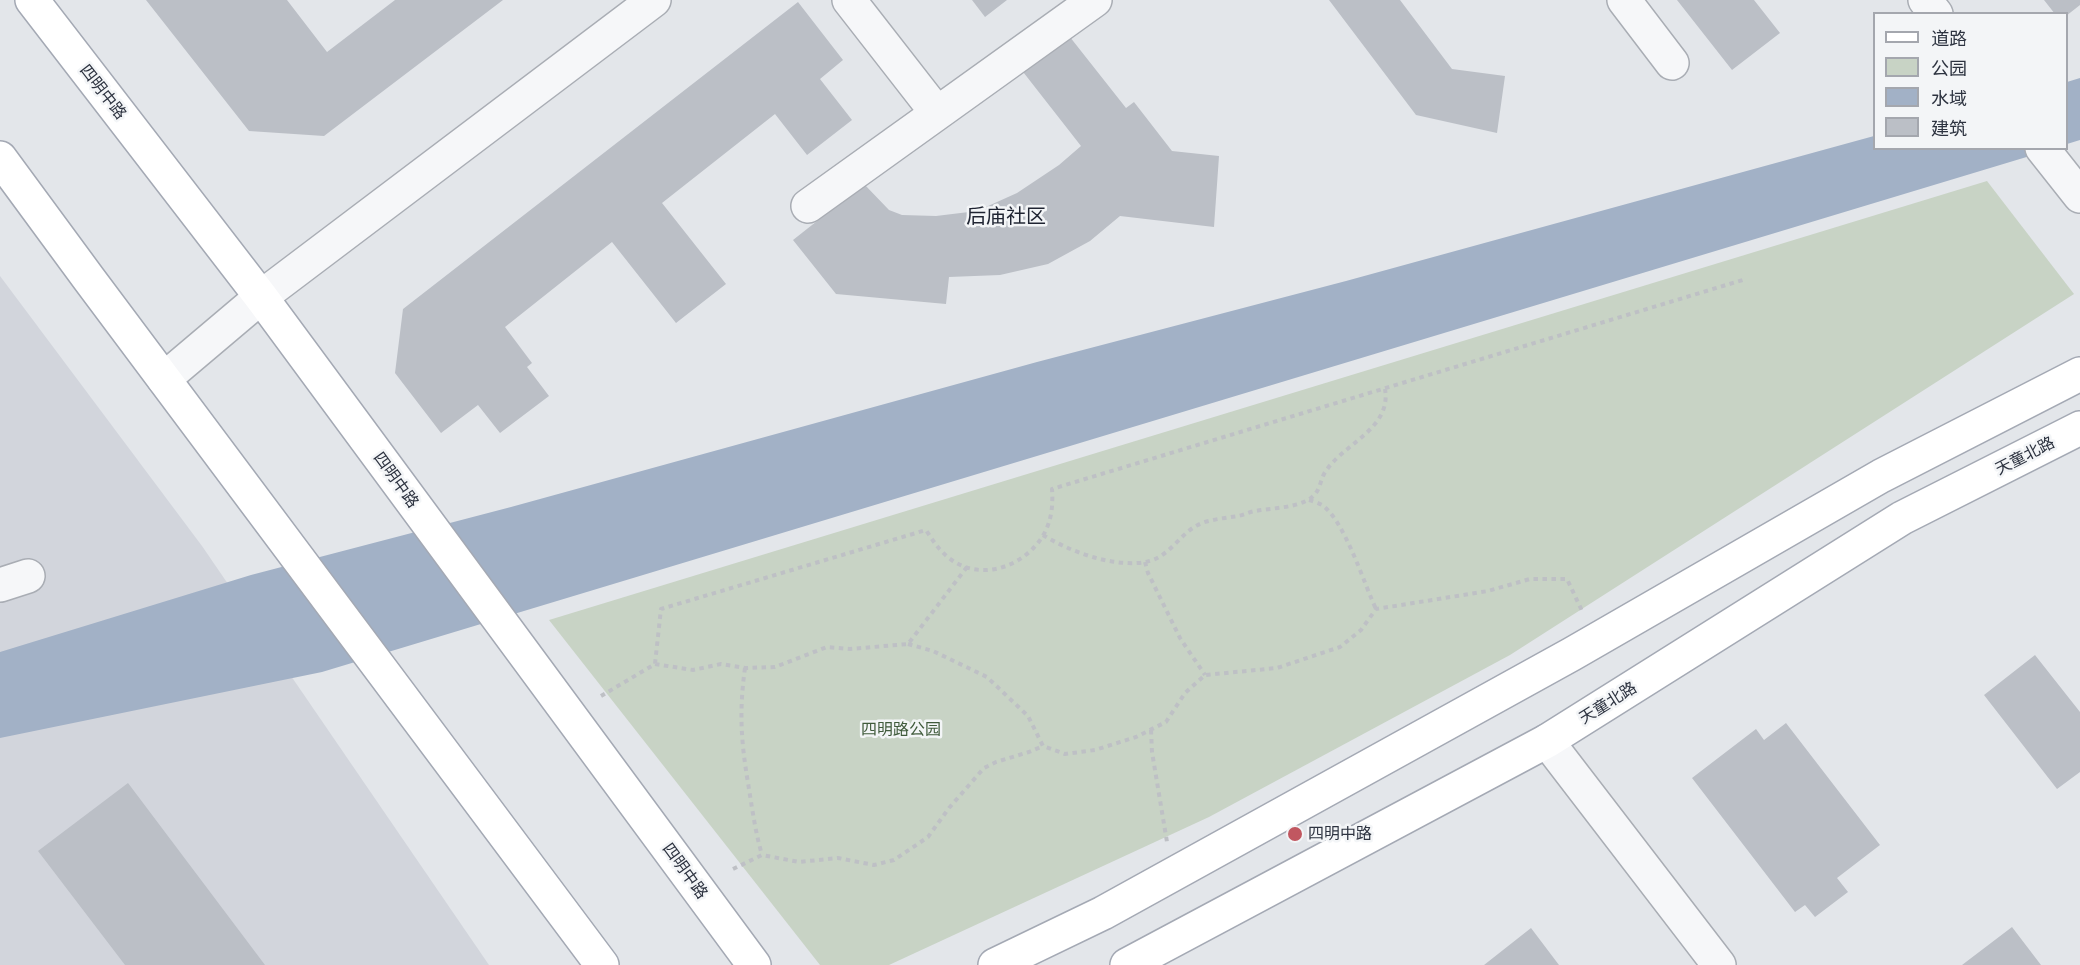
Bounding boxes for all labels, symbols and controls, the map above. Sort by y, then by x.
legend [1873,12,2068,150]
text: 道路 [1931,27,1967,49]
text: 公园 [1931,57,1967,79]
street label: 四明中路 [76,61,130,123]
text: 水域 [1931,87,1967,109]
text: 建筑 [1931,117,1967,139]
district label: 后庙社区 [966,205,1046,229]
street label: 天童北路 [1992,433,2058,479]
street label: 四明中路 [369,448,423,512]
street label: 天童北路 [1576,678,1640,728]
park label: 四明路公园 [861,720,941,740]
place label: 四明中路 [1308,824,1372,844]
marker: 四明中路 [1286,825,1304,843]
street label: 四明中路 [658,839,712,903]

